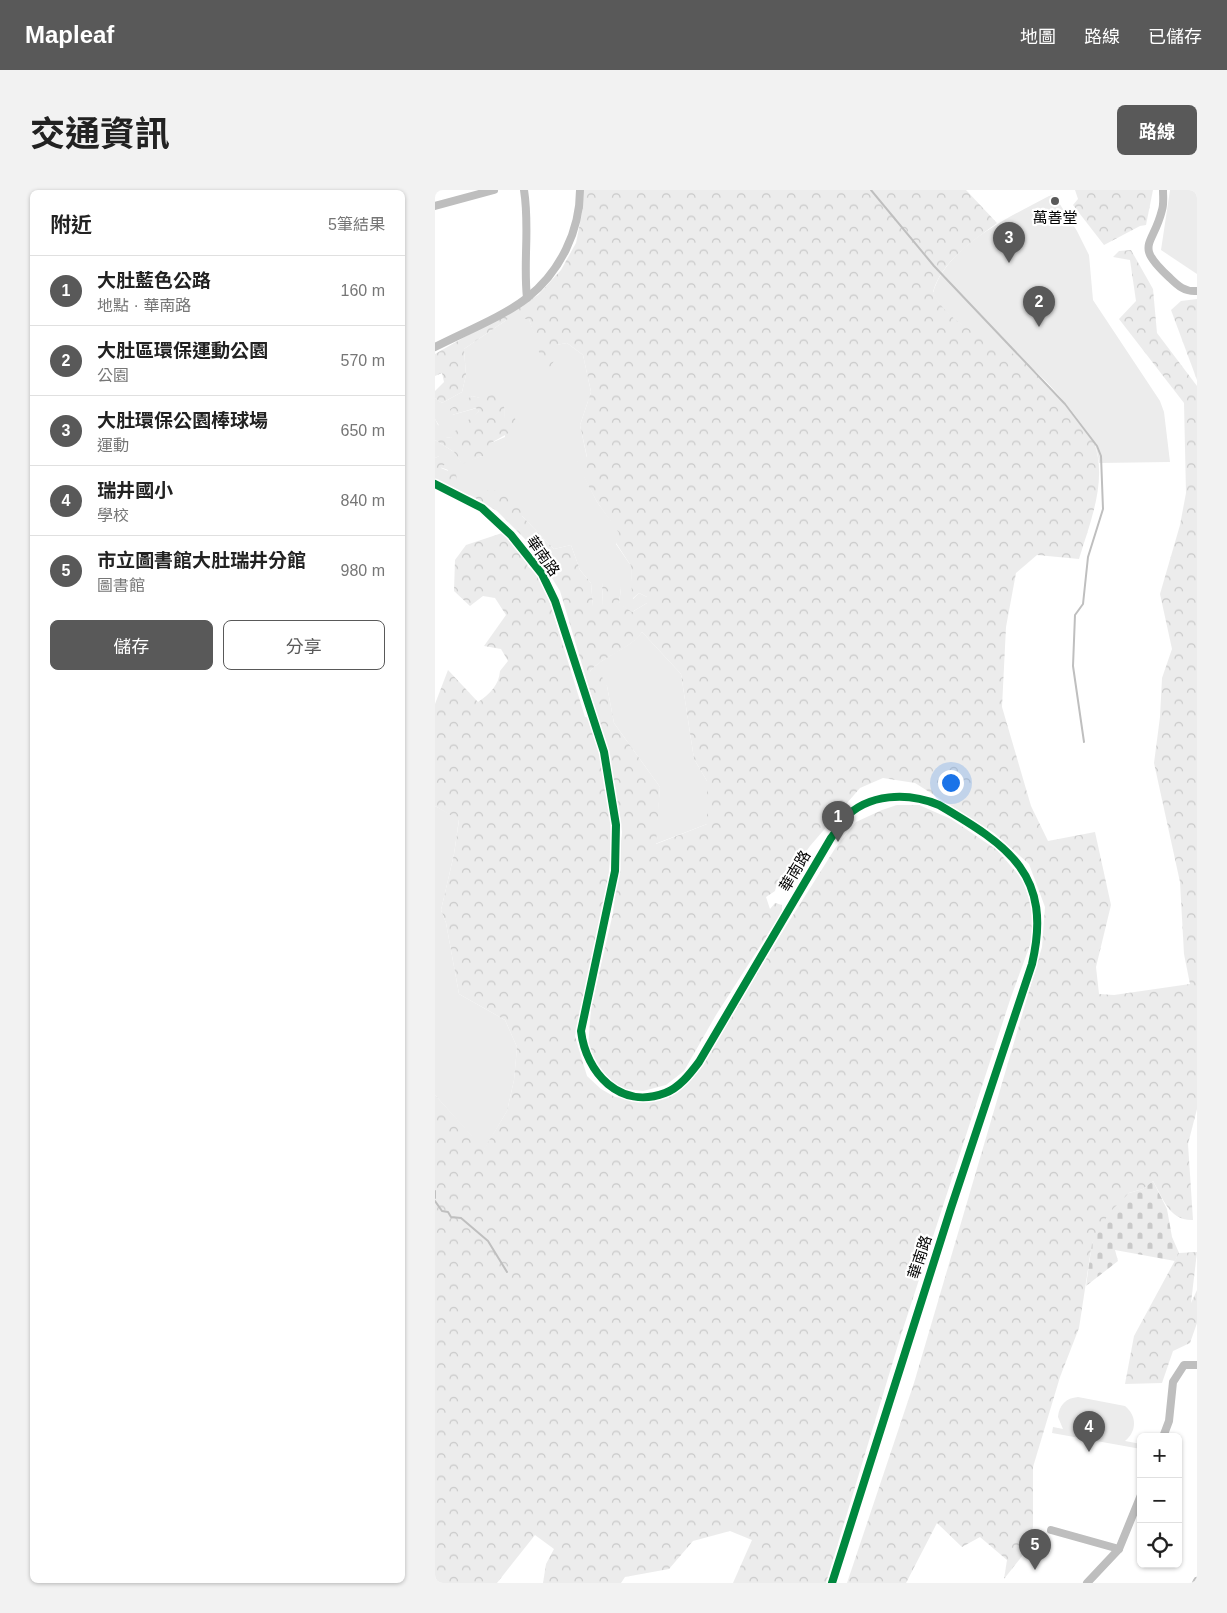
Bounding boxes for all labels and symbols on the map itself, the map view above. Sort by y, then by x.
marker: 萬善堂 [1049,195,1061,207]
place label: 萬善堂 [1032,209,1078,226]
pin: 3 [993,222,1025,263]
pin: 2 [1023,286,1055,327]
street label: 華南路 [524,532,563,579]
your location [938,770,964,796]
pin: 1 [822,801,854,842]
street label: 華南路 [776,847,813,894]
street label: 華南路 [904,1233,935,1281]
pin: 4 [1073,1411,1105,1452]
pin: 5 [1019,1529,1051,1570]

